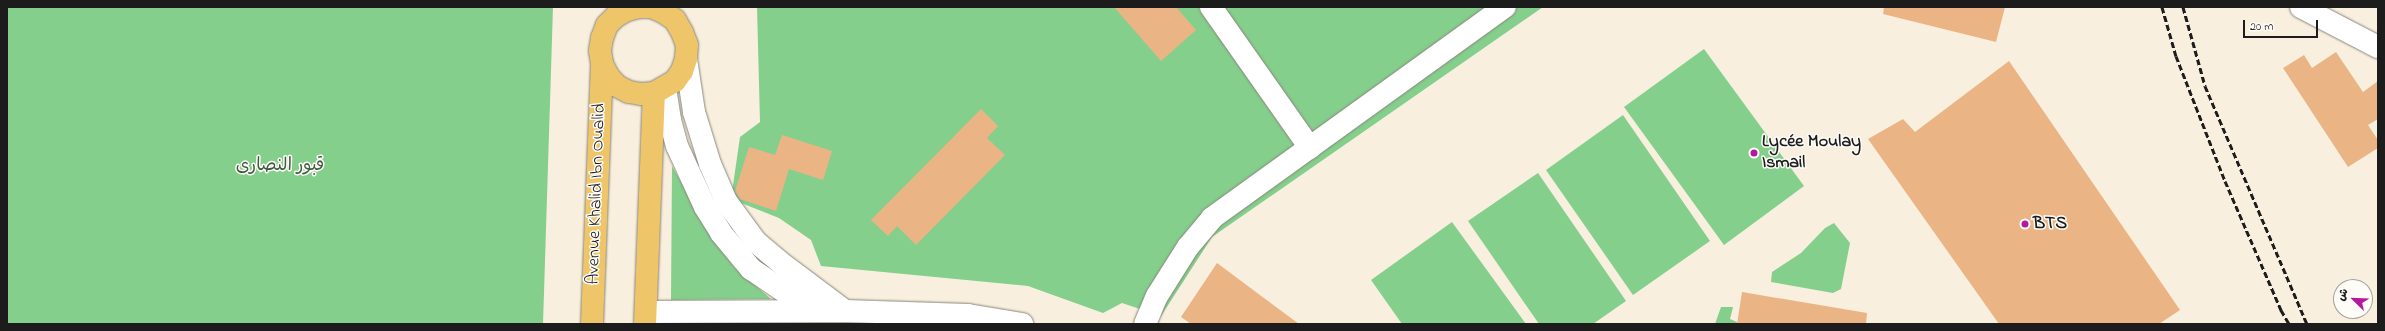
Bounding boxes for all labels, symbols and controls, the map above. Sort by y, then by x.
scale bar [2245,12,2320,38]
text: 20 m [2250,18,2273,36]
street label: Avenue Khalid Ibn Oualid [583,103,611,285]
place label: Lycée Moulay Ismail [1762,132,1861,174]
marker: Lycée Moulay Ismail [1749,148,1759,158]
park label: قبور النصارى [236,155,324,177]
place label: BTS [2033,213,2067,235]
marker: BTS [2020,219,2030,229]
north arrow [2333,279,2373,319]
text: ش [2333,286,2353,303]

